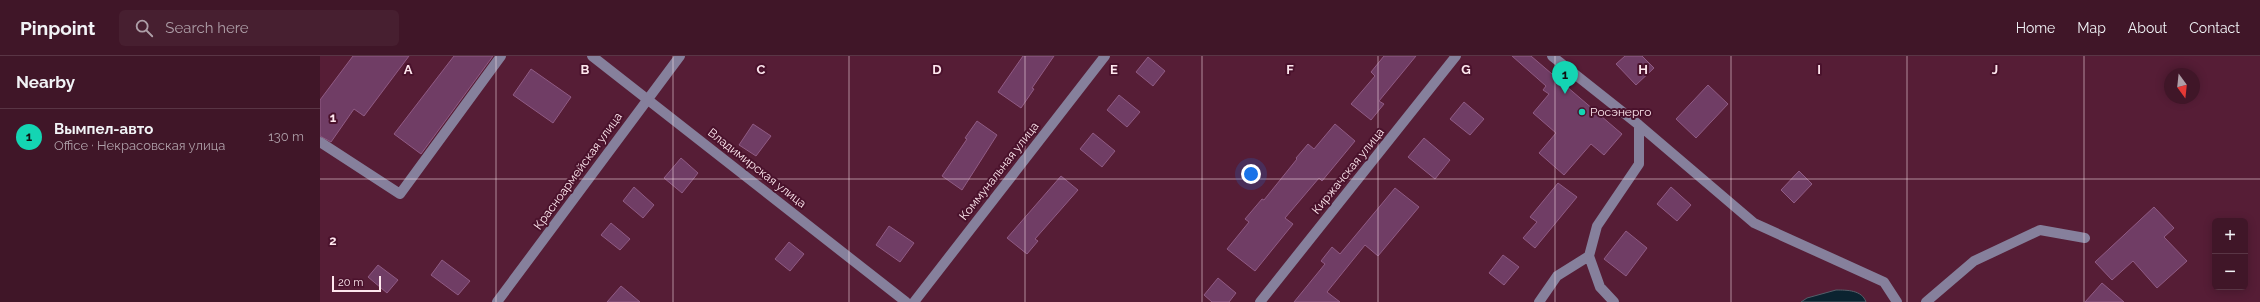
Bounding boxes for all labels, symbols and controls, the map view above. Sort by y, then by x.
search box [119,10,399,46]
text: Pinpoint [20,17,95,39]
icon: search [133,17,155,39]
text: Search here [165,19,249,37]
text: Home [2016,20,2055,36]
text: Map [2077,20,2106,36]
text: About [2128,20,2167,36]
text: Contact [2189,20,2240,36]
pin: 1 [1552,61,1578,94]
text: A [404,62,413,77]
text: B [581,62,590,77]
text: C [757,62,766,77]
text: D [932,62,942,77]
text: E [1110,62,1118,77]
text: F [1286,62,1294,77]
text: G [1461,62,1471,77]
text: H [1638,62,1648,77]
text: I [1817,62,1821,77]
text: J [1992,62,1998,77]
north arrow [2164,68,2200,104]
text: Nearby [16,72,75,92]
place label: Росэнерго [1590,105,1651,119]
marker: Росэнерго [1577,107,1587,117]
text: 1 [330,110,337,125]
street label: Красноармейская улица [531,110,625,232]
street label: Коммунальная улица [956,119,1042,223]
text: Вымпел-авто [54,120,153,138]
street label: Владимирская улица [705,125,809,211]
street label: Киржачская улица [1309,125,1387,217]
text: 1 [26,129,32,144]
text: 130 m [268,129,304,144]
text: Office · Некрасовская улица [54,138,225,153]
your location [1241,164,1261,184]
map controls [2212,218,2248,290]
button: + [2212,218,2248,254]
text: 2 [329,233,337,248]
button: − [2212,254,2248,290]
scale bar [332,274,381,293]
text: 20 m [338,276,363,289]

